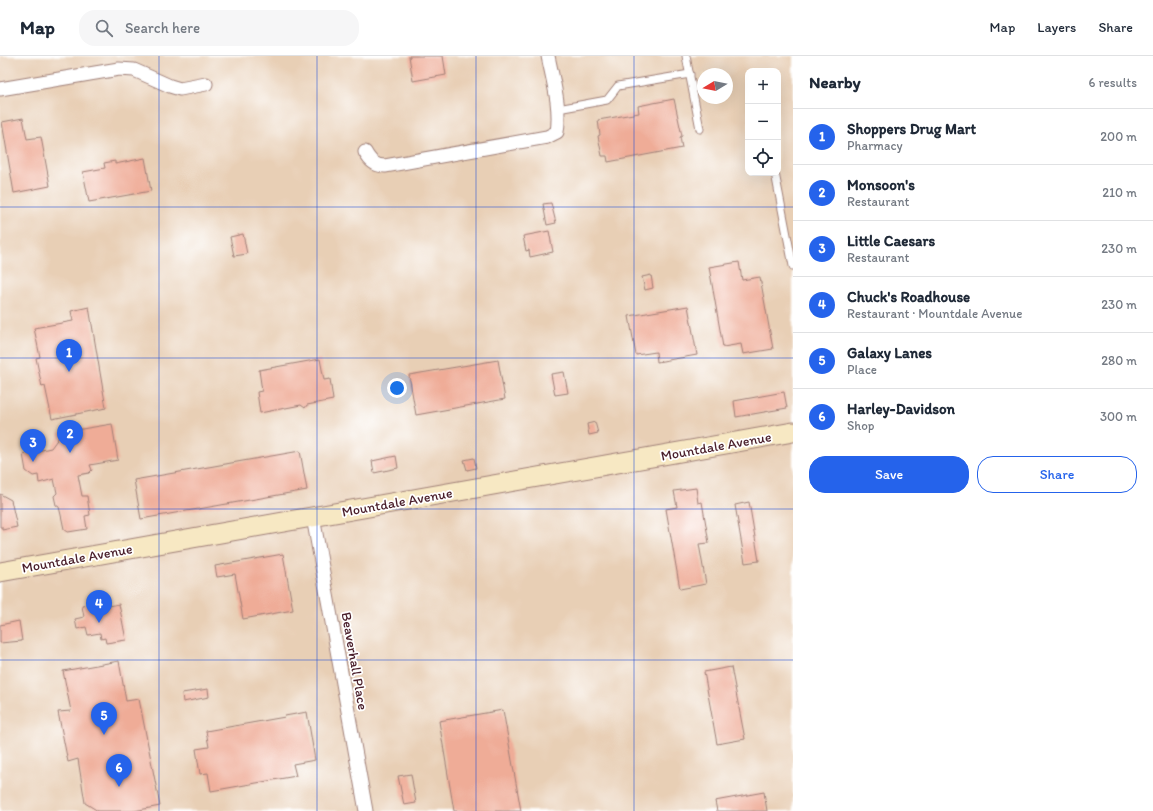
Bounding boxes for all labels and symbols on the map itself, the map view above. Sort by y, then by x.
north arrow [697,68,733,104]
pin: 1 [56,339,82,372]
your location [387,378,407,398]
pin: 2 [57,420,83,453]
street label: Mountdale Avenue [659,428,773,465]
pin: 3 [20,429,46,462]
street label: Mountdale Avenue [340,484,454,521]
street label: Mountdale Avenue [20,540,134,577]
pin: 4 [86,590,112,623]
street label: Beaverhall Place [338,611,372,712]
pin: 5 [91,702,117,735]
pin: 6 [106,754,132,787]

